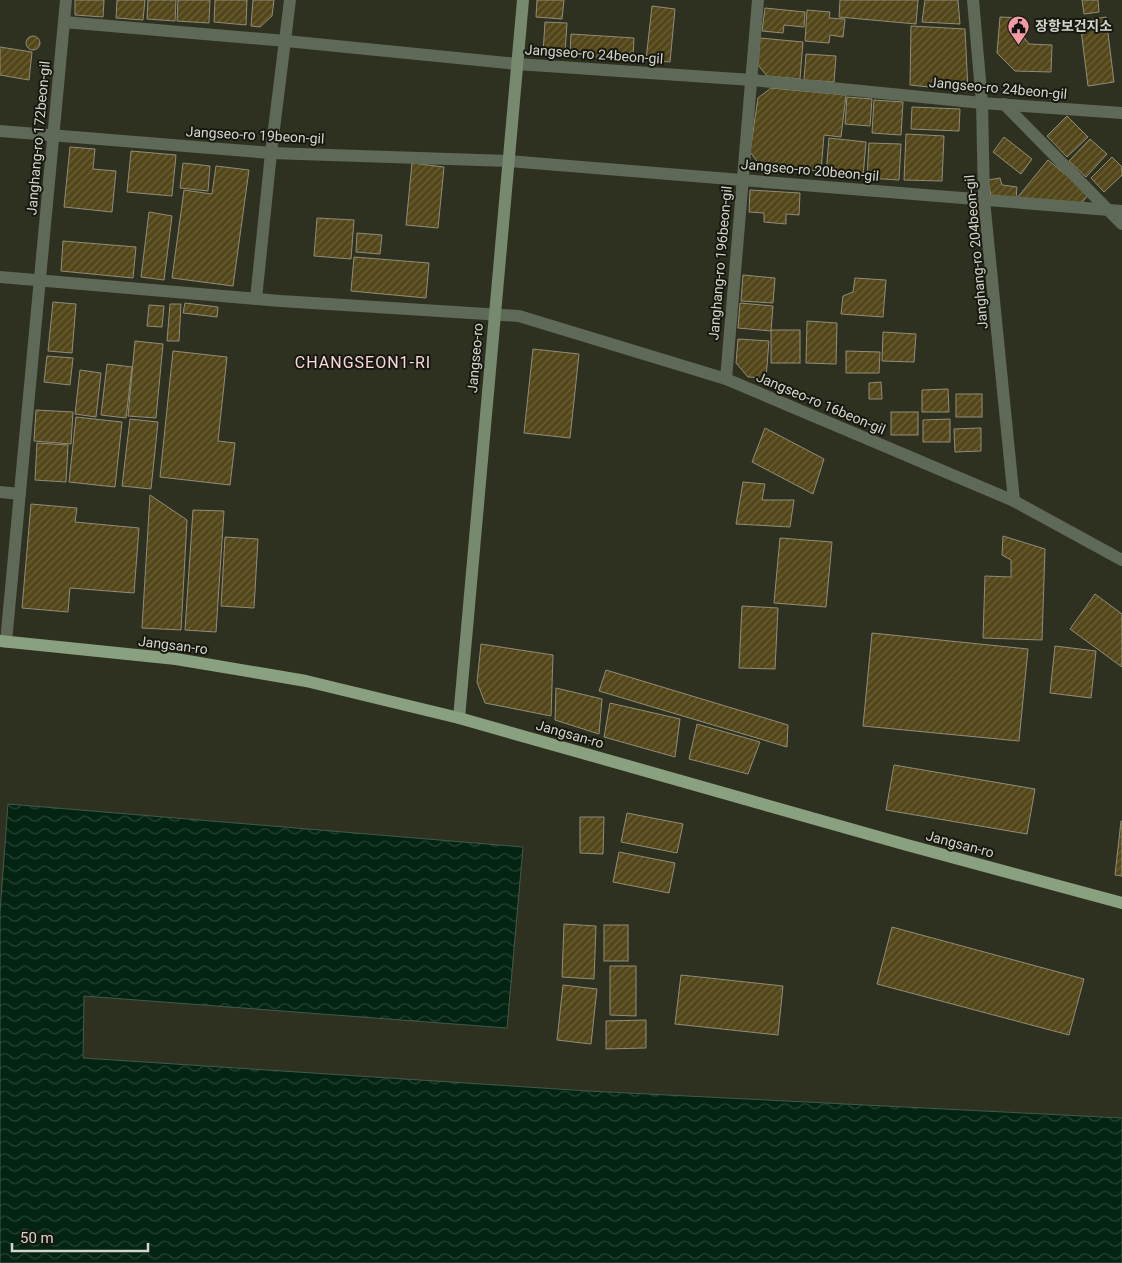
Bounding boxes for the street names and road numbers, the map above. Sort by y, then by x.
street label: Jangseo-ro 24beon-gil [524,41,664,67]
street label: Janghang-ro 172beon-gil [23,60,53,216]
street label: Jangseo-ro 24beon-gil [928,74,1068,102]
street label: Jangseo-ro 19beon-gil [185,123,325,147]
street label: Jangseo-ro 20beon-gil [740,156,880,184]
street label: Janghang-ro 204beon-gil [961,174,991,330]
street label: Janghang-ro 196beon-gil [705,185,735,341]
street label: Jangseo-ro [464,322,486,394]
street label: Jangseo-ro 16beon-gil [754,369,888,437]
street label: Jangsan-ro [137,633,209,657]
street label: Jangsan-ro [534,717,606,751]
street label: Jangsan-ro [924,827,996,861]

